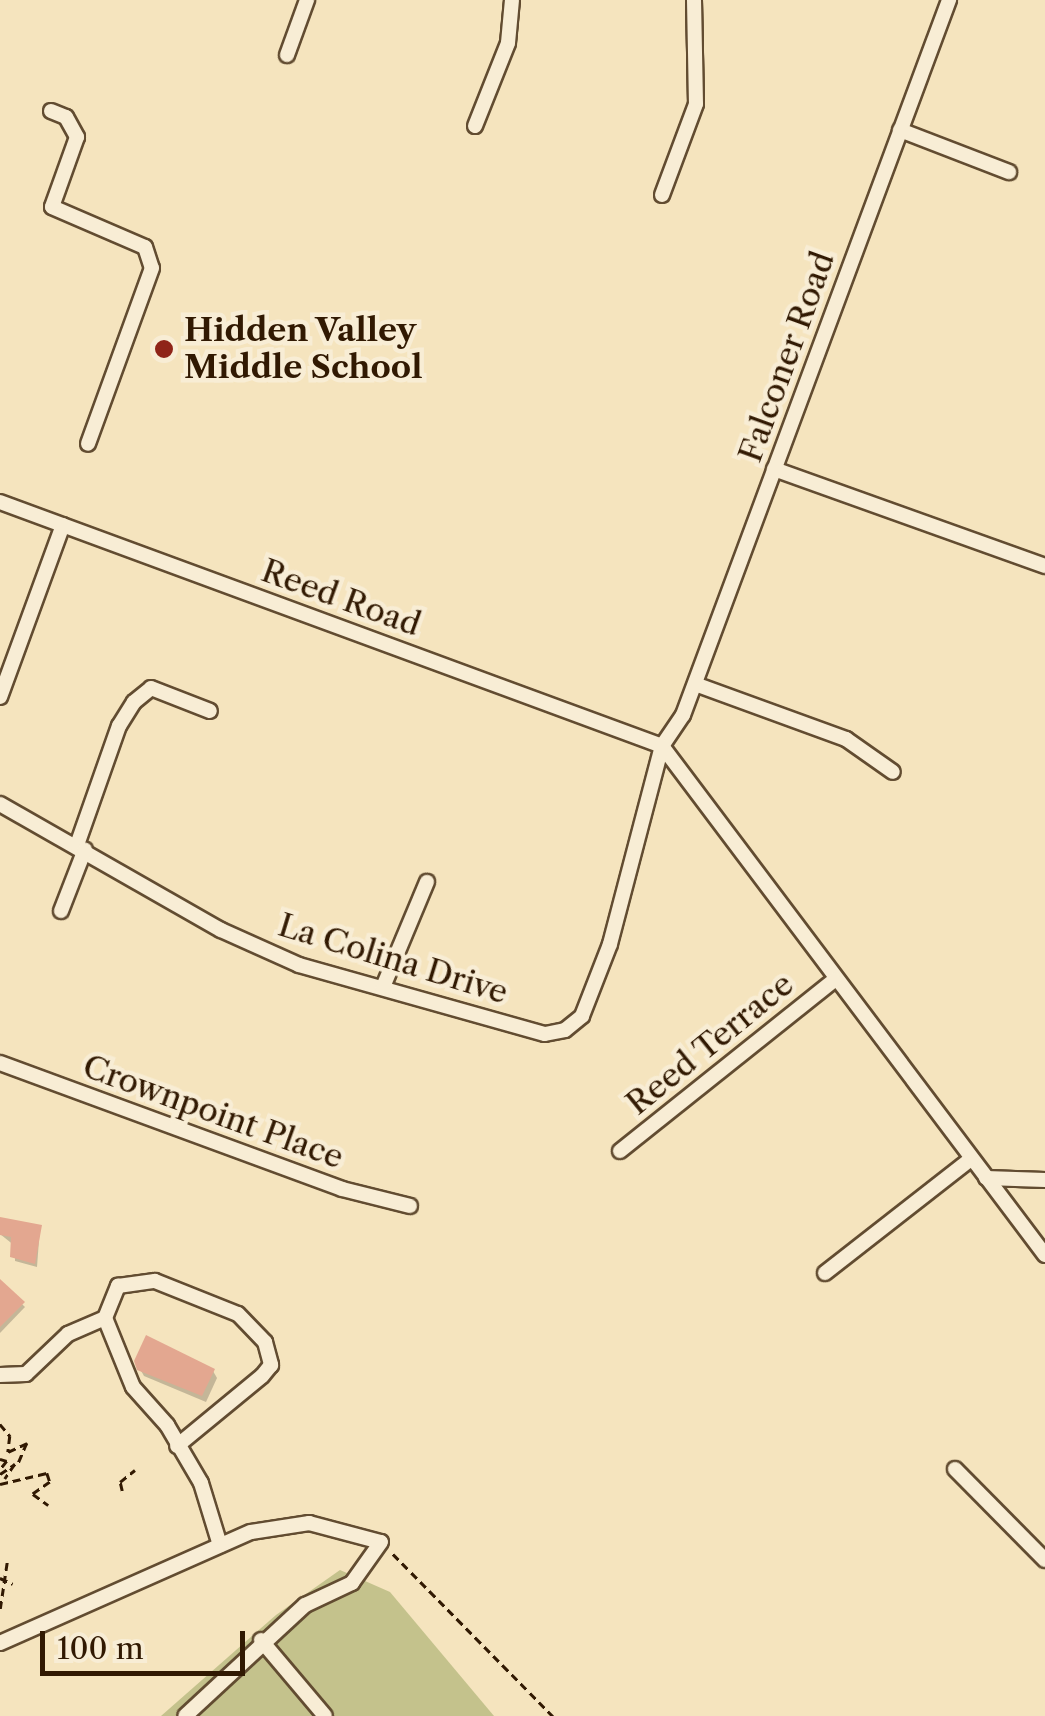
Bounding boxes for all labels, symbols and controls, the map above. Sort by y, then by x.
street label: Falconer Road [731,246,843,468]
place label: Hidden Valley Middle School [184,312,422,387]
marker: Hidden Valley Middle School [153,338,175,360]
street label: Reed Road [256,552,426,644]
street label: La Colina Drive [273,906,513,1012]
street label: Reed Terrace [619,965,801,1123]
street label: Crownpoint Place [78,1047,348,1177]
scale bar [45,1611,250,1673]
text: 100 m [57,1630,144,1667]

